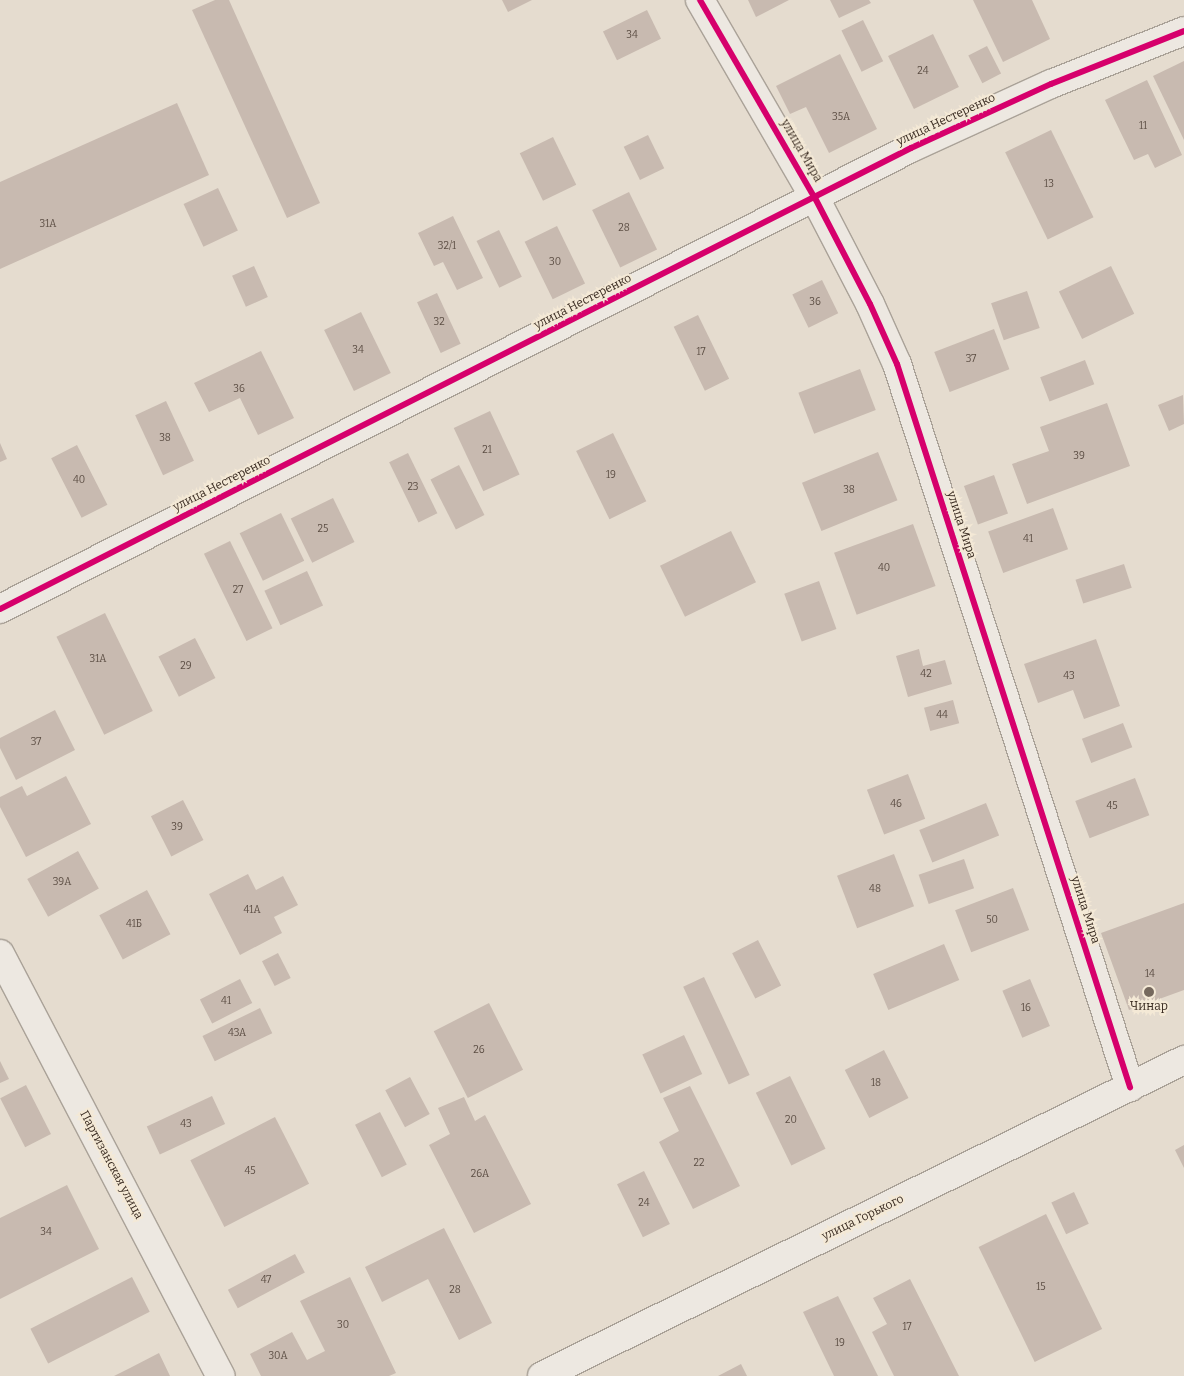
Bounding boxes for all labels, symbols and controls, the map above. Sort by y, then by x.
house number: 34 [626,30,638,42]
house number: 24 [917,66,929,78]
street label: улица Нестеренко [894,91,998,149]
house number: 35А [832,112,850,124]
street label: улица Мира [777,117,825,185]
house number: 11 [1139,121,1147,133]
house number: 13 [1044,179,1054,191]
house number: 31А [40,219,56,231]
house number: 28 [618,223,630,235]
house number: 32/1 [438,241,456,253]
house number: 30 [549,257,561,269]
street label: улица Нестеренко [532,271,634,333]
house number: 36 [809,297,821,309]
house number: 32 [433,317,445,329]
house number: 34 [352,345,364,357]
house number: 17 [697,347,705,359]
house number: 37 [966,354,976,366]
house number: 36 [233,384,245,396]
house number: 38 [159,433,171,445]
house number: 21 [482,445,492,457]
house number: 39 [1073,451,1085,463]
street label: улица Нестеренко [171,453,273,515]
house number: 19 [606,470,616,482]
house number: 40 [73,475,85,487]
house number: 23 [407,482,419,494]
house number: 38 [843,485,855,497]
street label: улица Мира [943,489,979,561]
house number: 25 [318,524,328,536]
house number: 41 [1023,534,1033,546]
house number: 40 [878,563,890,575]
house number: 27 [233,585,243,597]
house number: 31А [90,654,106,666]
house number: 29 [180,661,192,673]
house number: 42 [920,669,932,681]
house number: 43 [1063,671,1075,683]
house number: 44 [936,710,948,722]
house number: 37 [31,737,41,749]
house number: 46 [890,799,902,811]
house number: 45 [1106,801,1118,813]
house number: 39 [171,822,183,834]
street label: улица Мира [1067,874,1103,946]
house number: 39А [53,877,71,889]
house number: 48 [869,884,881,896]
house number: 41А [244,905,260,917]
house number: 50 [986,915,998,927]
house number: 41Б [126,919,142,931]
house number: 14 [1145,969,1155,981]
marker: Чинар [1143,986,1155,998]
house number: 41 [221,996,231,1008]
place label: Чинар [1130,1000,1168,1014]
house number: 16 [1021,1003,1031,1015]
house number: 43А [228,1028,246,1040]
house number: 26 [473,1045,485,1057]
house number: 18 [871,1078,881,1090]
street label: Партизанская улица [76,1108,146,1222]
house number: 20 [785,1115,797,1127]
house number: 43 [180,1119,192,1131]
house number: 22 [694,1158,704,1170]
house number: 45 [244,1166,256,1178]
house number: 26А [471,1169,489,1181]
street label: улица Горького [820,1192,906,1244]
house number: 24 [638,1198,650,1210]
house number: 34 [40,1227,52,1239]
house number: 47 [261,1275,271,1287]
house number: 15 [1036,1282,1046,1294]
house number: 28 [449,1285,461,1297]
house number: 30 [337,1320,349,1332]
house number: 17 [903,1322,911,1334]
house number: 19 [835,1338,845,1350]
house number: 30А [268,1351,288,1363]

